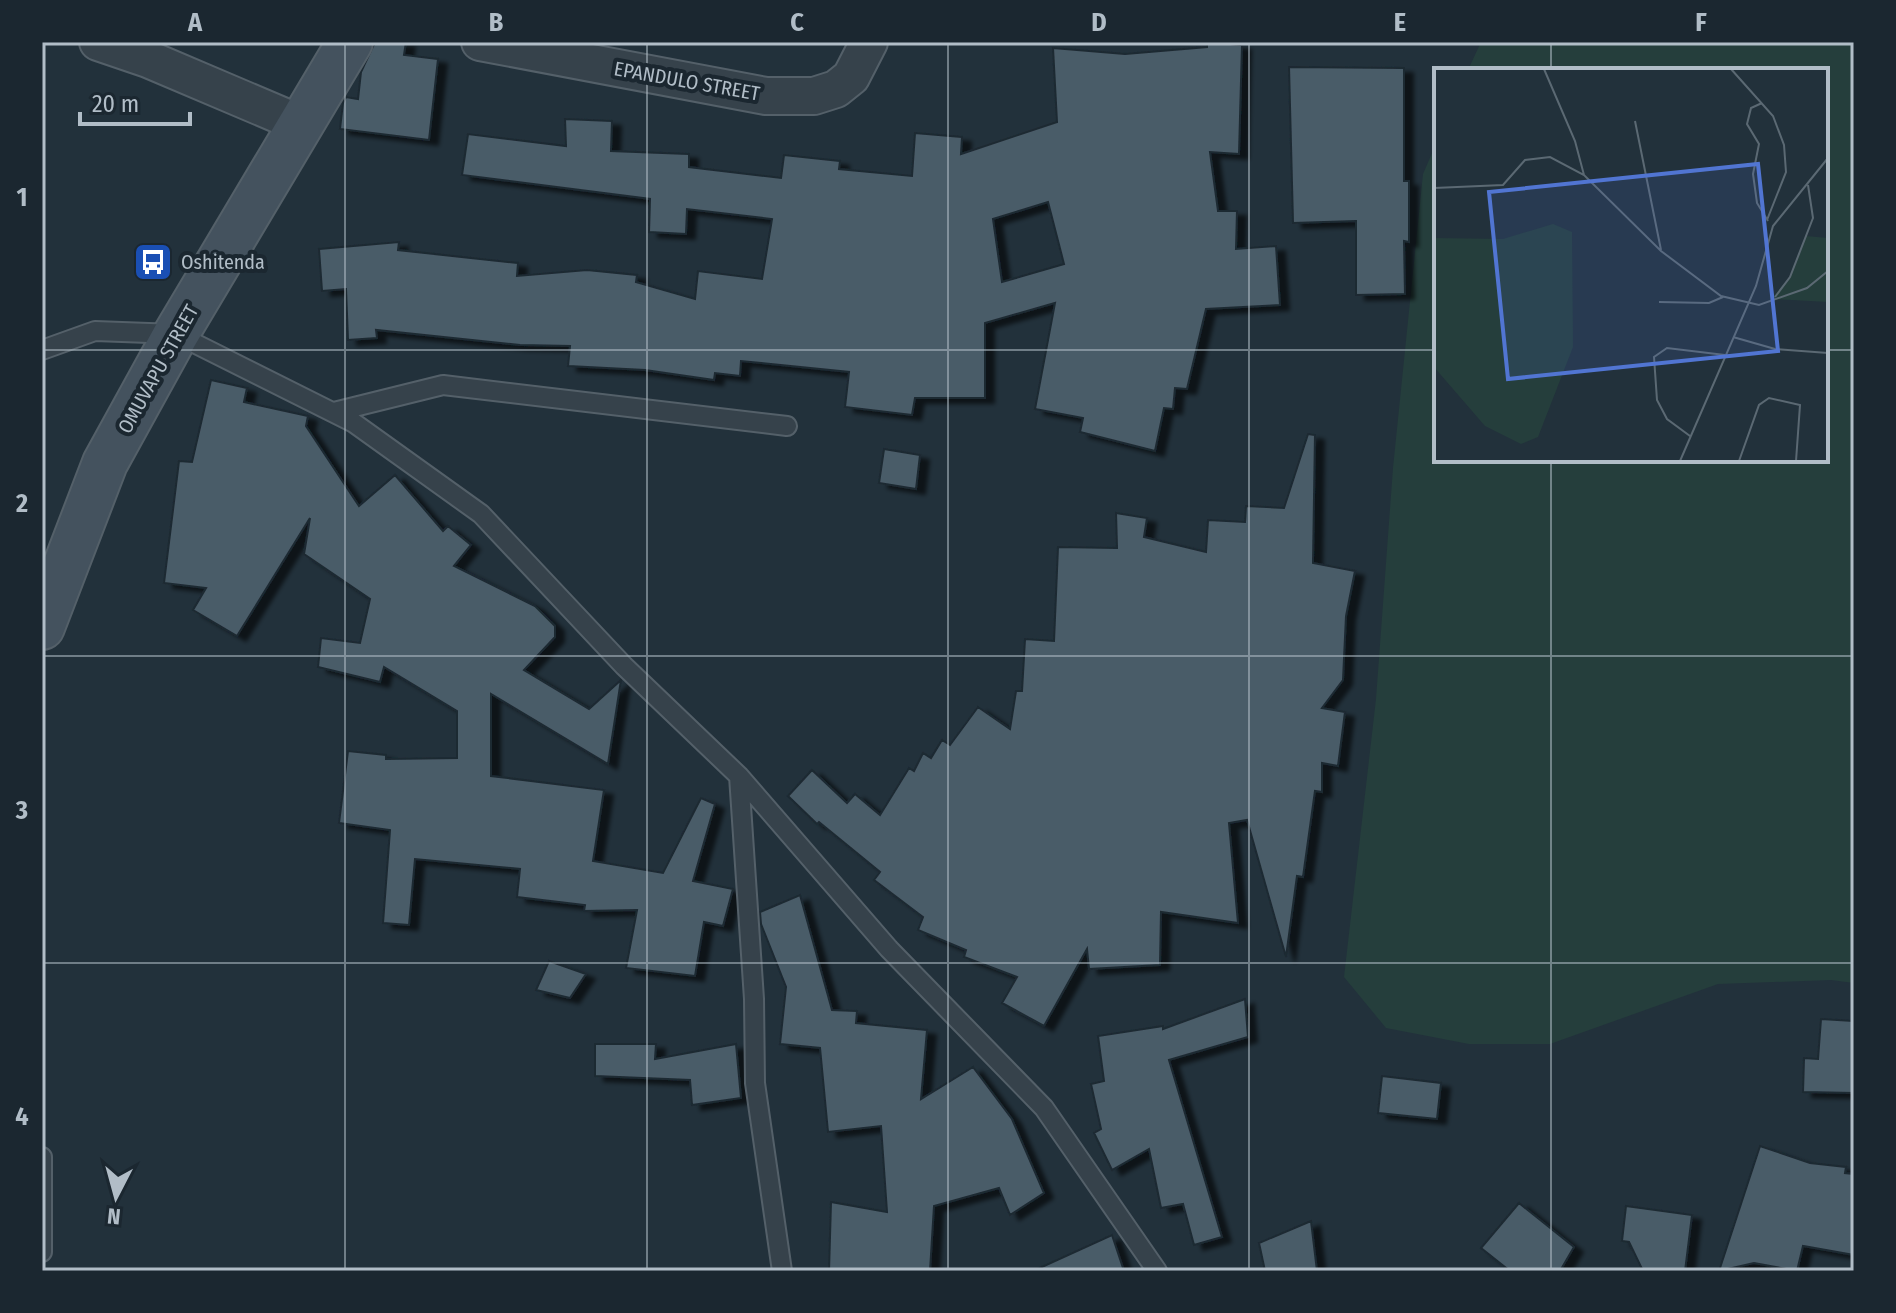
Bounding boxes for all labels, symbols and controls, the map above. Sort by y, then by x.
text: A [187,7,203,38]
text: B [489,7,504,38]
text: C [790,7,804,38]
text: D [1091,7,1107,38]
text: E [1394,7,1406,38]
text: F [1695,7,1707,38]
street label: EPANDULO STREET [612,56,762,106]
inset map [1434,68,1828,462]
scale bar [80,76,190,126]
text: 20 m [92,90,139,118]
text: 1 [17,182,28,213]
bus stop icon: Oshitenda [132,241,174,283]
place label: Oshitenda [181,250,265,274]
street label: OMUVAPU STREET [113,300,204,438]
text: 2 [15,488,28,519]
text: 3 [15,795,28,826]
text: 4 [15,1101,29,1132]
north arrow [76,1157,156,1237]
text: N [106,1202,122,1231]

